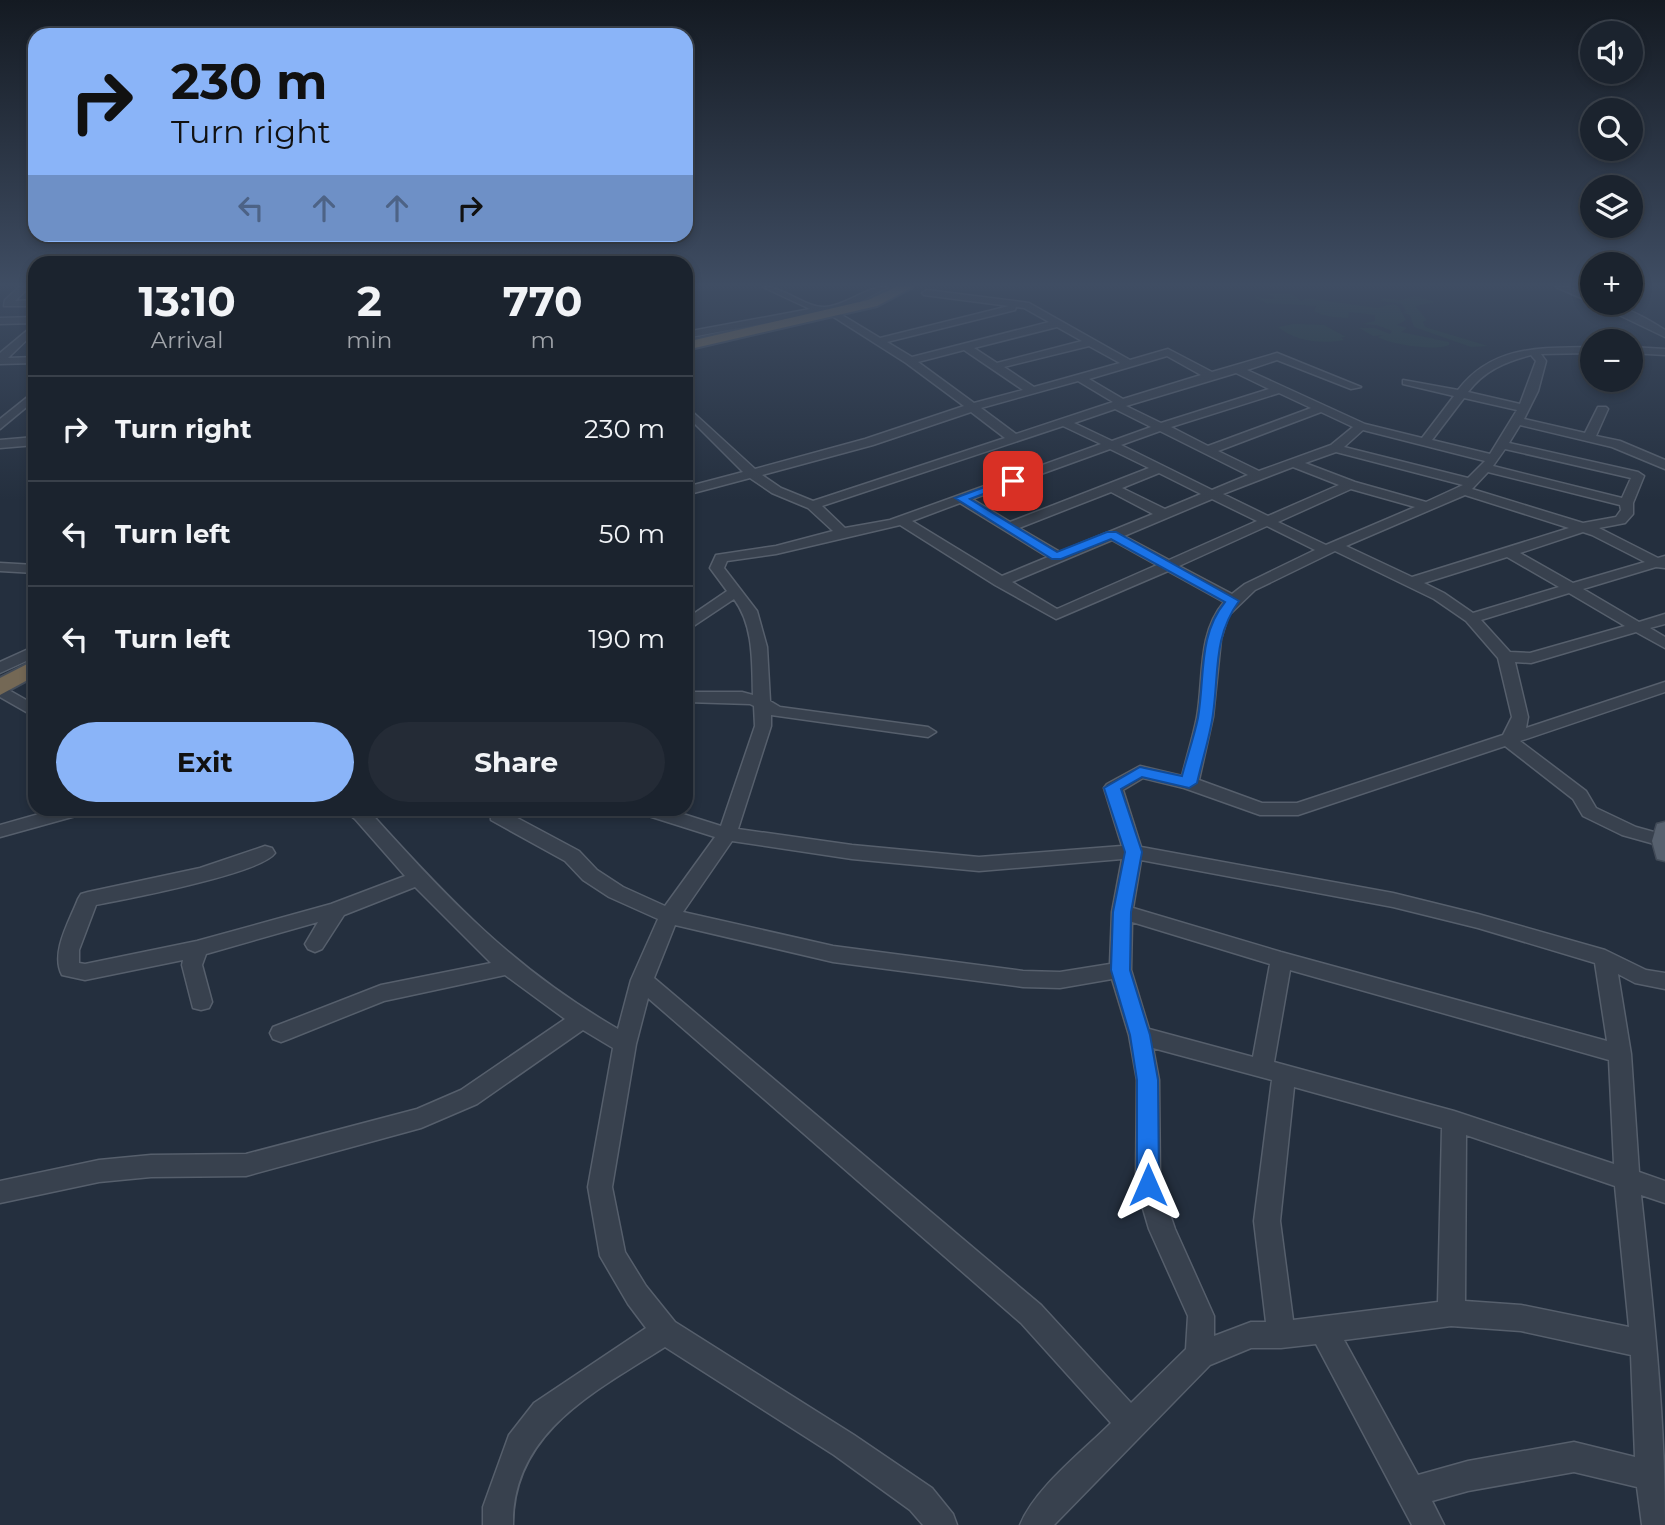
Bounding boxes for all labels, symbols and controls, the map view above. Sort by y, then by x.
map controls [1580,21,1643,392]
button: sound [1580,21,1643,84]
text: 230 m [171,52,327,111]
icon: right [56,56,147,147]
button: search [1580,98,1643,161]
text: Turn right [171,112,331,151]
button: layers [1580,175,1643,238]
icon: left [232,189,270,227]
icon: ahead [305,189,343,227]
icon: ahead [378,189,416,227]
icon: right [451,189,489,227]
button: + [1580,252,1643,315]
text: 13:10 [138,275,236,327]
text: 2 [357,275,382,327]
text: 770 [503,275,583,327]
text: Arrival [151,326,223,354]
text: min [346,326,392,354]
text: m [530,326,555,354]
button: − [1580,329,1643,392]
icon: right [56,410,94,448]
text: Turn right [115,413,251,445]
text: 230 m [584,413,665,445]
pin [983,451,1043,511]
icon: arrive [994,462,1032,500]
icon: left [56,515,94,553]
text: Turn left [115,518,231,550]
text: 50 m [599,518,665,550]
icon: left [56,620,94,658]
text: Turn left [115,623,231,655]
text: 190 m [588,623,665,655]
button: Exit [56,722,354,802]
button: Share [368,722,665,802]
position arrow [1111,1148,1185,1222]

